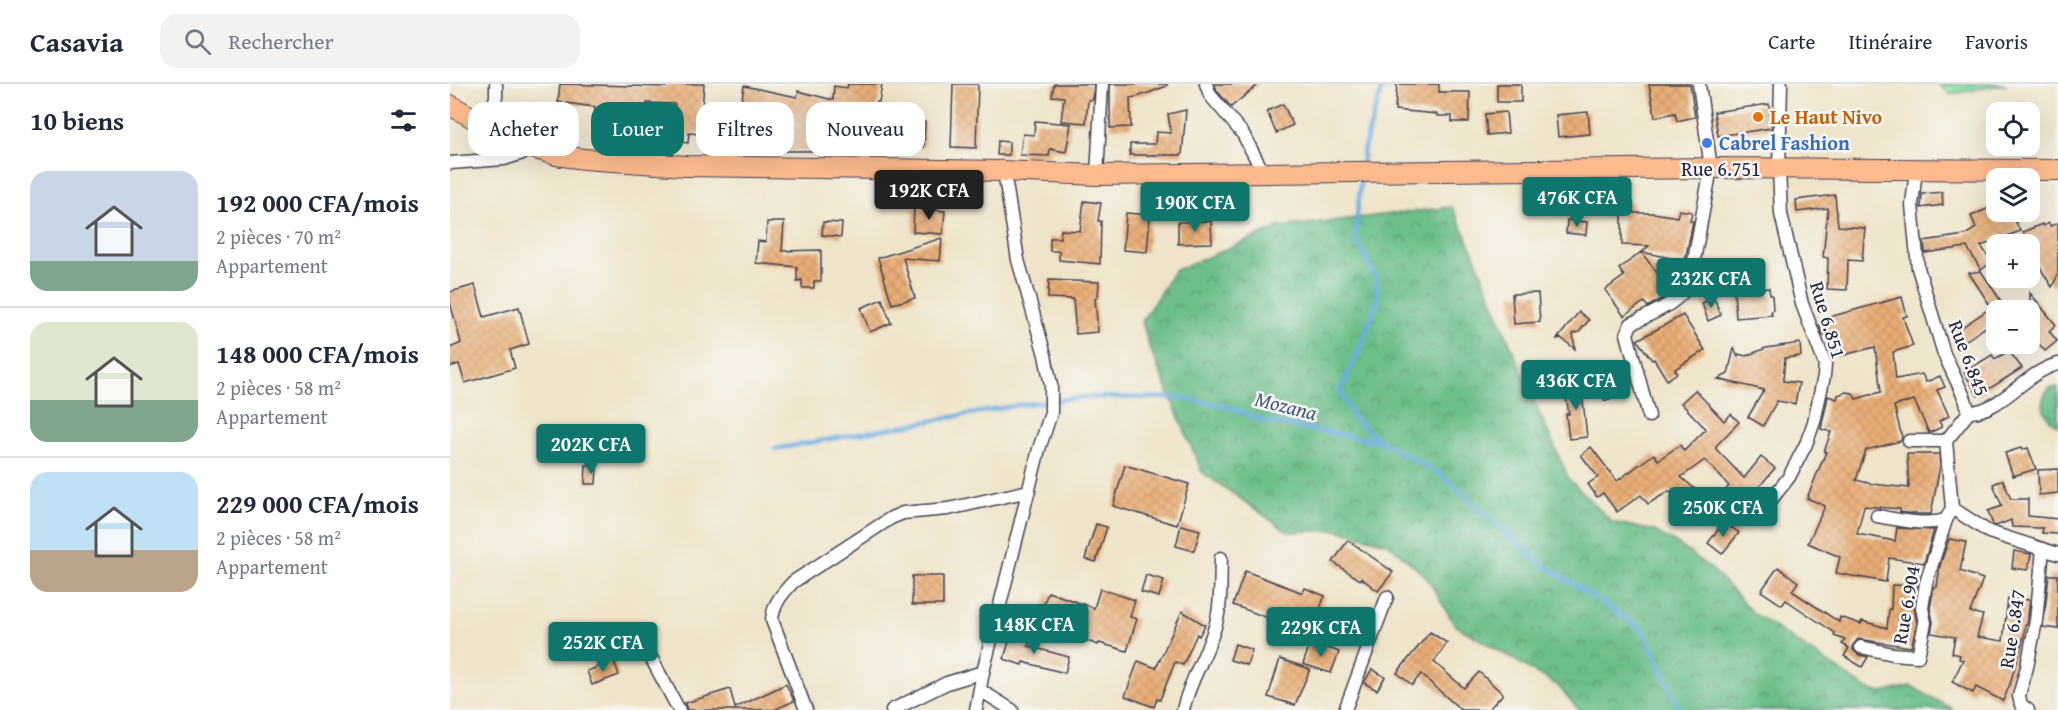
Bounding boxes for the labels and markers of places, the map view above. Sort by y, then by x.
place label: Le Haut Nivo [1770,102,1883,131]
marker: Le Haut Nivo [1751,110,1765,124]
place label: Cabrel Fashion [1719,128,1850,157]
marker: Cabrel Fashion [1700,136,1714,150]
pin: 192K CFA [867,170,991,221]
pin: 476K CFA [1515,177,1639,228]
pin: 190K CFA [1133,182,1257,233]
pin: 232K CFA [1649,258,1773,309]
pin: 436K CFA [1514,360,1638,411]
pin: 202K CFA [529,424,653,475]
pin: 250K CFA [1661,487,1785,538]
pin: 148K CFA [972,604,1096,655]
pin: 229K CFA [1259,607,1383,658]
pin: 252K CFA [541,622,665,673]

